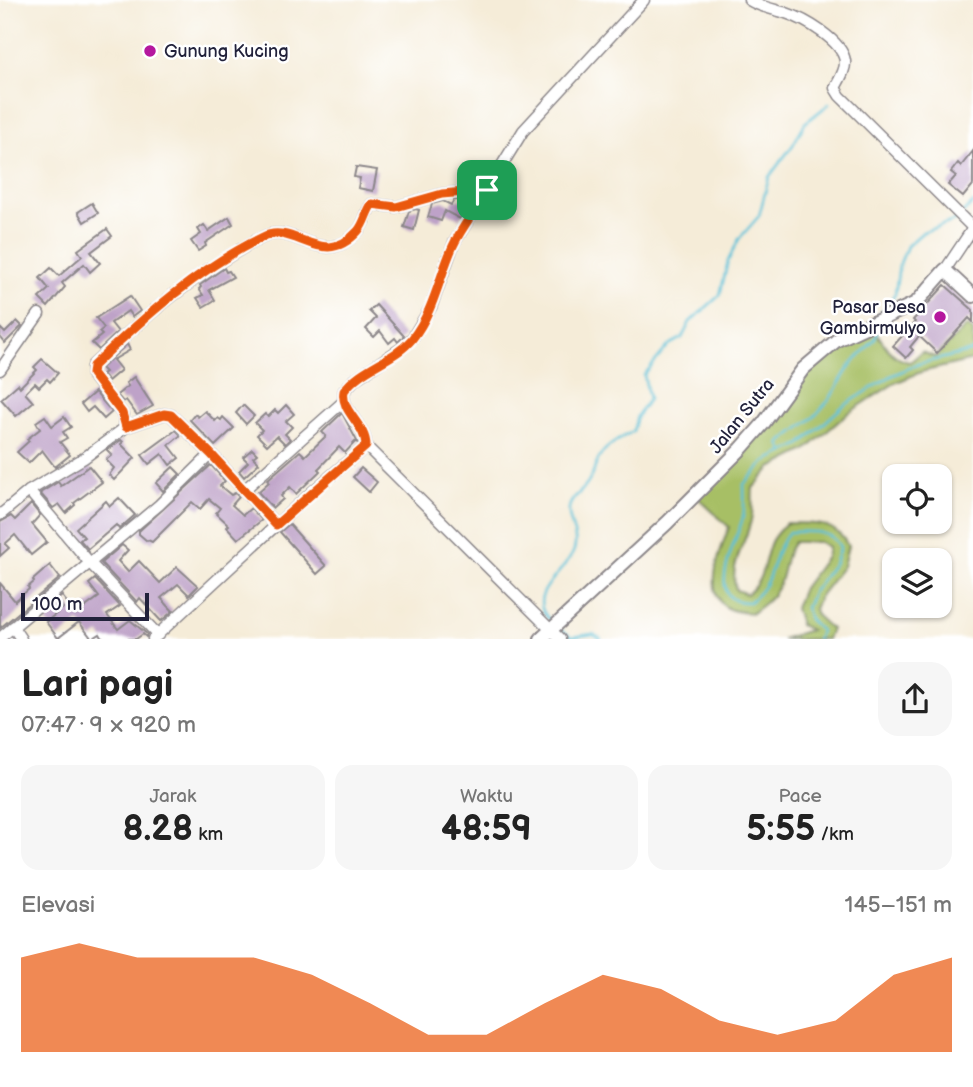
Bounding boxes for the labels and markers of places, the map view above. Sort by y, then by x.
place label: Gunung Kucing [164,41,289,62]
marker: Gunung Kucing [142,43,158,59]
pin [457,160,517,220]
place label: Pasar Desa Gambirmulyo [820,297,926,339]
marker: Pasar Desa Gambirmulyo [932,309,948,325]

